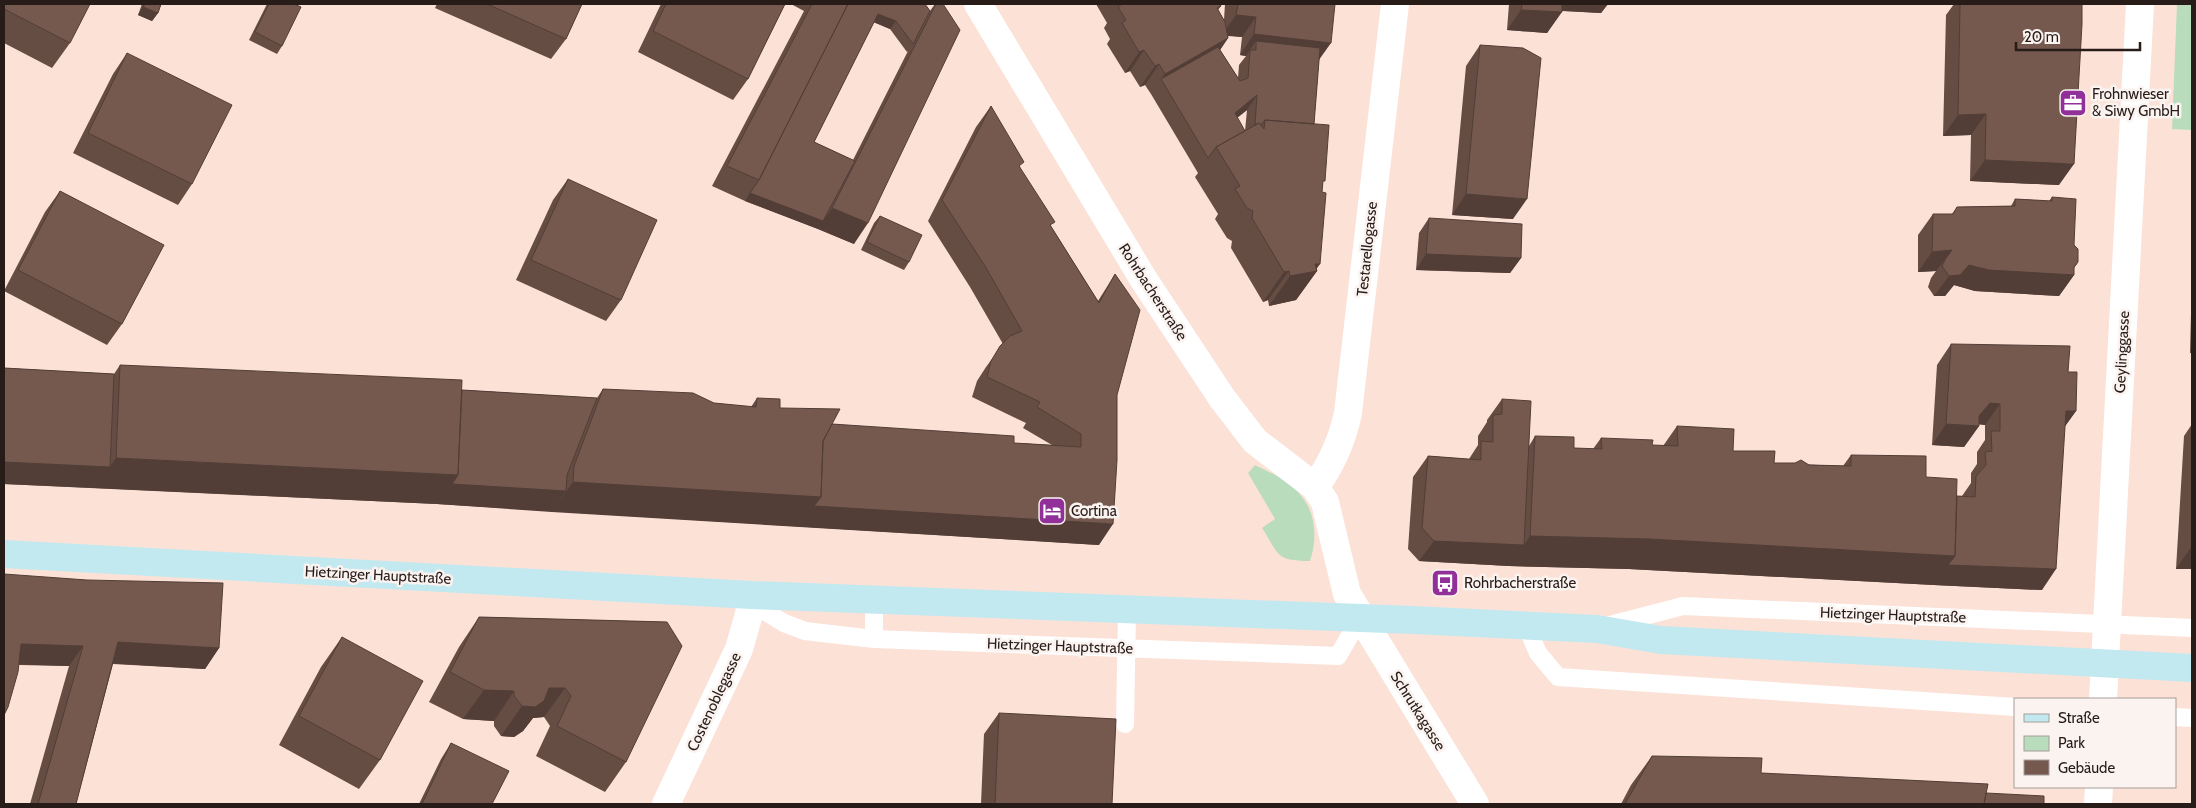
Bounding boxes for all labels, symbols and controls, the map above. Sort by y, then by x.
scale bar [2016,20,2140,52]
text: 20 m [2024,28,2059,46]
place label: Frohnwieser & Siwy GmbH [2092,85,2180,120]
office icon: Frohnwieser & Siwy GmbH [2058,88,2088,118]
street label: Testarellogasse [1353,200,1381,297]
street label: Rohrbacherstraße [1115,240,1191,344]
street label: Geylinggasse [2111,310,2133,394]
hotel icon: Cortina [1037,496,1067,526]
place label: Cortina [1071,502,1118,520]
street label: Hietzinger Hauptstraße [304,562,452,588]
bus stop icon: Rohrbacherstraße [1430,568,1460,598]
place label: Rohrbacherstraße [1464,574,1576,592]
street label: Hietzinger Hauptstraße [1820,603,1967,627]
street label: Hietzinger Hauptstraße [987,634,1134,658]
street label: Costenoblegasse [683,649,745,754]
street label: Schrutkagasse [1387,668,1450,754]
legend [2014,698,2176,788]
text: Straße [2058,709,2100,727]
text: Park [2058,734,2085,752]
text: Gebäude [2058,759,2115,777]

